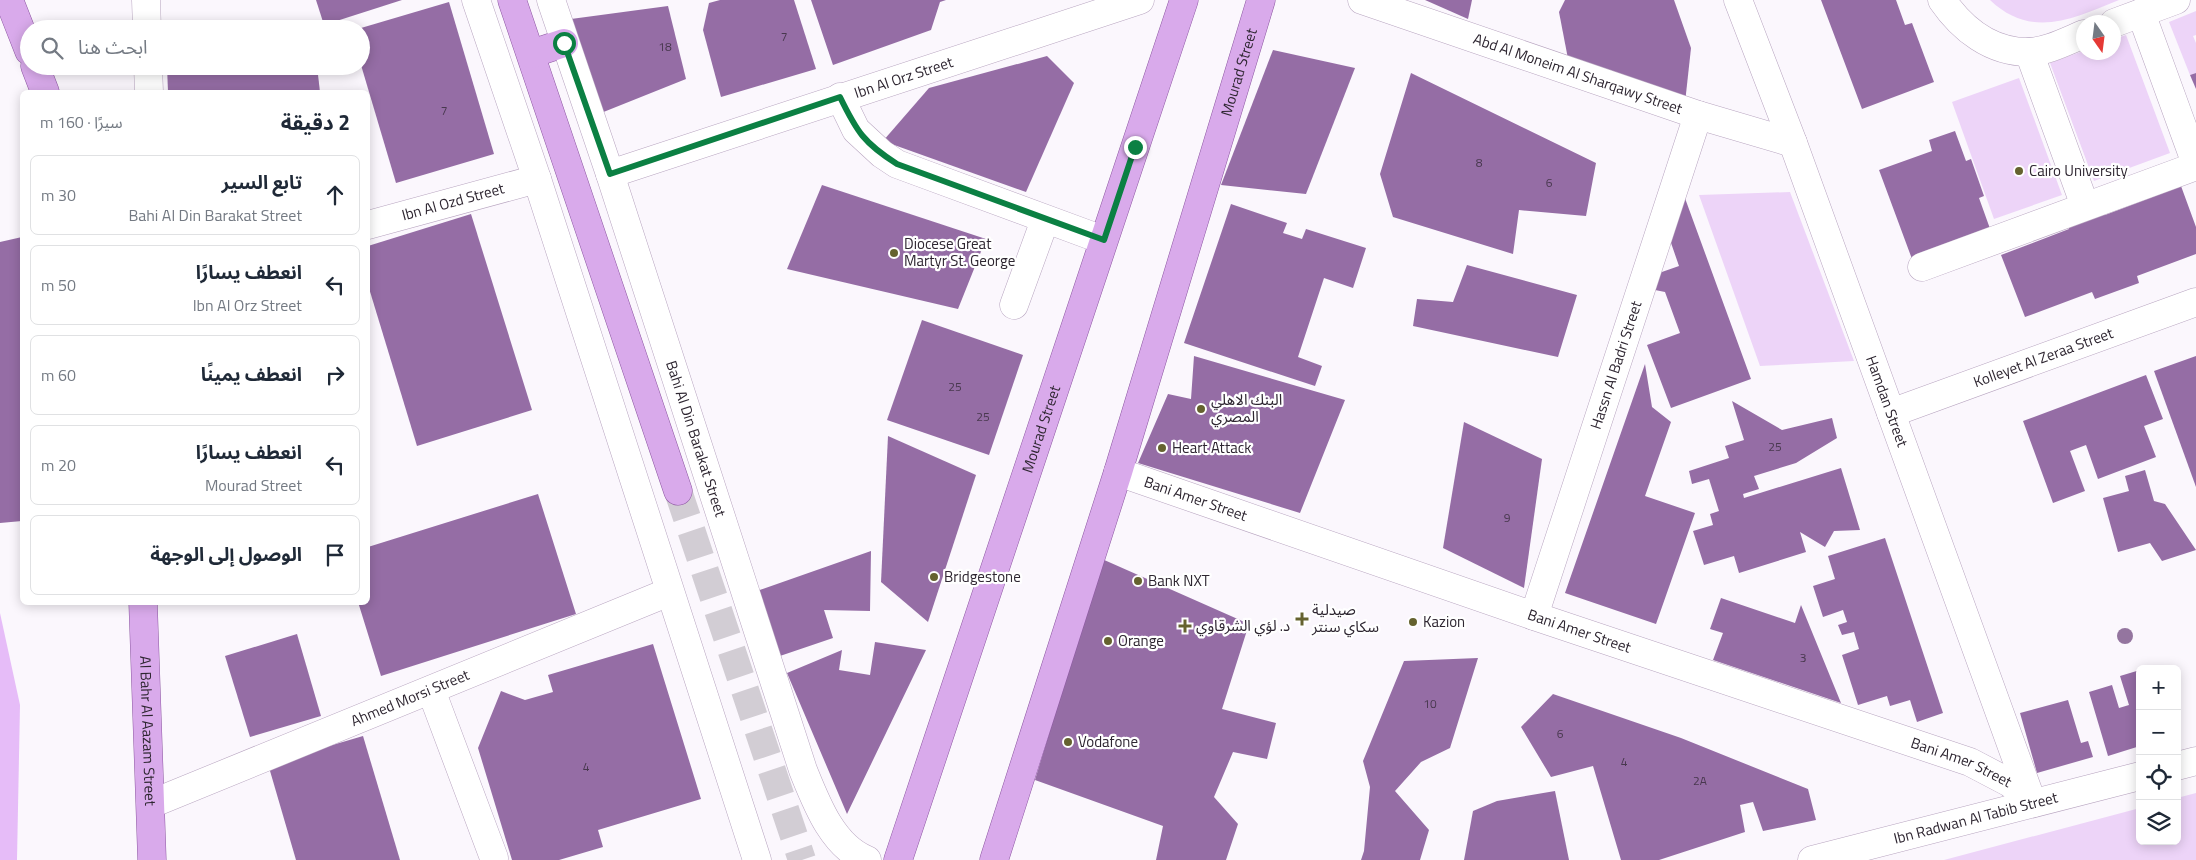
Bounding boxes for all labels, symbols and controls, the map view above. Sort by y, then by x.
north arrow [2076,15,2121,60]
search box [20,20,370,75]
street label: Mourad Street [1214,25,1263,119]
house number: 7 [781,27,787,46]
street label: Abd Al Moneim Al Sharqawy Street [1470,27,1686,120]
text: ابحث هنا [78,32,148,61]
route start [553,32,576,55]
icon: search [38,34,66,62]
house number: 18 [658,37,672,56]
street label: Ibn Al Orz Street [851,50,956,104]
house number: 7 [441,101,447,120]
text: 2 دقيقة [281,106,350,138]
text: سيرًا · 160 m [40,110,123,134]
route end [1124,136,1147,159]
house number: 8 [1476,153,1483,172]
place label: Cairo University [2029,159,2128,182]
marker: Cairo University [2013,165,2025,177]
text: تابع السير [222,167,302,196]
house number: 6 [1546,173,1553,192]
street label: Ibn Al Ozd Street [399,176,507,226]
icon: ahead [321,181,349,209]
text: 30 m [41,183,76,207]
text: Bahi Al Din Barakat Street [128,203,302,227]
place label: Diocese Great Martyr St. George [904,232,1015,272]
marker: Diocese Great Martyr St. George [888,247,900,259]
text: انعطف يسارًا [196,257,302,286]
icon: left [321,271,349,299]
text: 50 m [41,273,76,297]
text: Ibn Al Orz Street [193,293,302,317]
street label: Hassn Al Badri Street [1584,297,1648,432]
street label: Kolleyet Al Zeraa Street [1970,321,2117,393]
street label: Hamdan Street [1860,352,1915,451]
street label: Bahi Al Din Barakat Street [660,358,732,520]
text: انعطف يمينًا [201,359,302,388]
icon: right [321,361,349,389]
text: 60 m [41,363,76,387]
house number: 25 [948,377,962,396]
street label: Mourad Street [1016,382,1066,476]
place label: البنك الاهلي المصري [1211,388,1282,428]
marker: البنك الاهلي المصري [1195,403,1207,415]
house number: 25 [976,407,990,426]
place label: Heart Attack [1172,436,1251,459]
text: انعطف يسارًا [196,437,302,466]
house number: 25 [1768,437,1782,456]
marker: Heart Attack [1156,442,1168,454]
icon: left [321,451,349,479]
text: 20 m [41,453,76,477]
street label: Bani Amer Street [1141,470,1251,527]
text: Mourad Street [205,473,302,497]
house number: 9 [1504,508,1511,527]
text: الوصول إلى الوجهة [150,539,302,568]
icon: arrive [321,541,349,569]
place label: Bridgestone [944,565,1021,588]
place label: Bank NXT [1148,569,1210,592]
marker: Bridgestone [928,571,940,583]
marker: Bank NXT [1132,575,1144,587]
place label: صيدلية سكاي سنتر [1311,598,1379,638]
street label: Bani Amer Street [1525,603,1635,659]
place label: Kazion [1423,610,1465,633]
marker: صيدلية سكاي سنتر [1296,613,1308,625]
place label: د. لؤي الشرقاوي [1196,614,1290,637]
marker: Kazion [1407,616,1419,628]
marker: د. لؤي الشرقاوي [1178,619,1192,633]
place label: Orange [1118,629,1164,652]
marker: Orange [1102,635,1114,647]
house number: 3 [1800,648,1806,667]
street label: Al Bahr Al Aazam Street [134,655,162,807]
street label: Ahmed Morsi Street [347,663,473,732]
map controls [2136,665,2181,845]
button: + [2136,665,2181,710]
house number: 10 [1423,694,1437,713]
button: − [2136,710,2181,755]
house number: 6 [1557,724,1564,743]
place label: Vodafone [1078,730,1138,753]
street label: Bani Amer Street [1908,731,2017,793]
marker: Vodafone [1062,736,1074,748]
house number: 4 [1621,752,1628,771]
button: locate [2136,755,2181,800]
house number: 4 [583,757,590,776]
house number: 2A [1693,771,1707,790]
street label: Ibn Radwan Al Tabib Street [1891,785,2061,850]
button: layers [2136,800,2181,845]

